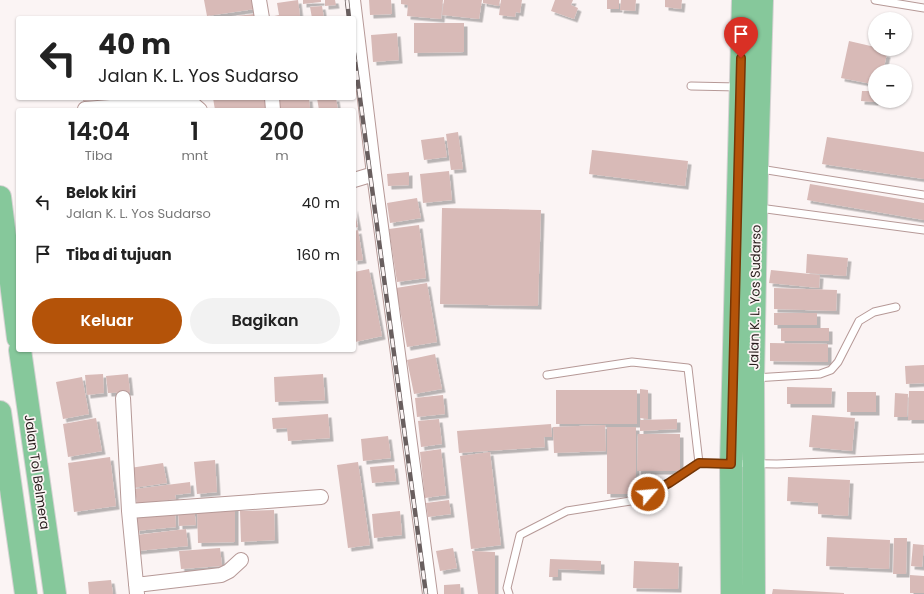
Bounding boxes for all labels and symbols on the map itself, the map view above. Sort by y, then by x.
pin [724,17,758,58]
street label: Jalan K. L. Yos Sudarso [744,224,766,370]
street label: Jalan Tol Belmera [20,413,54,531]
position arrow [627,473,669,515]

